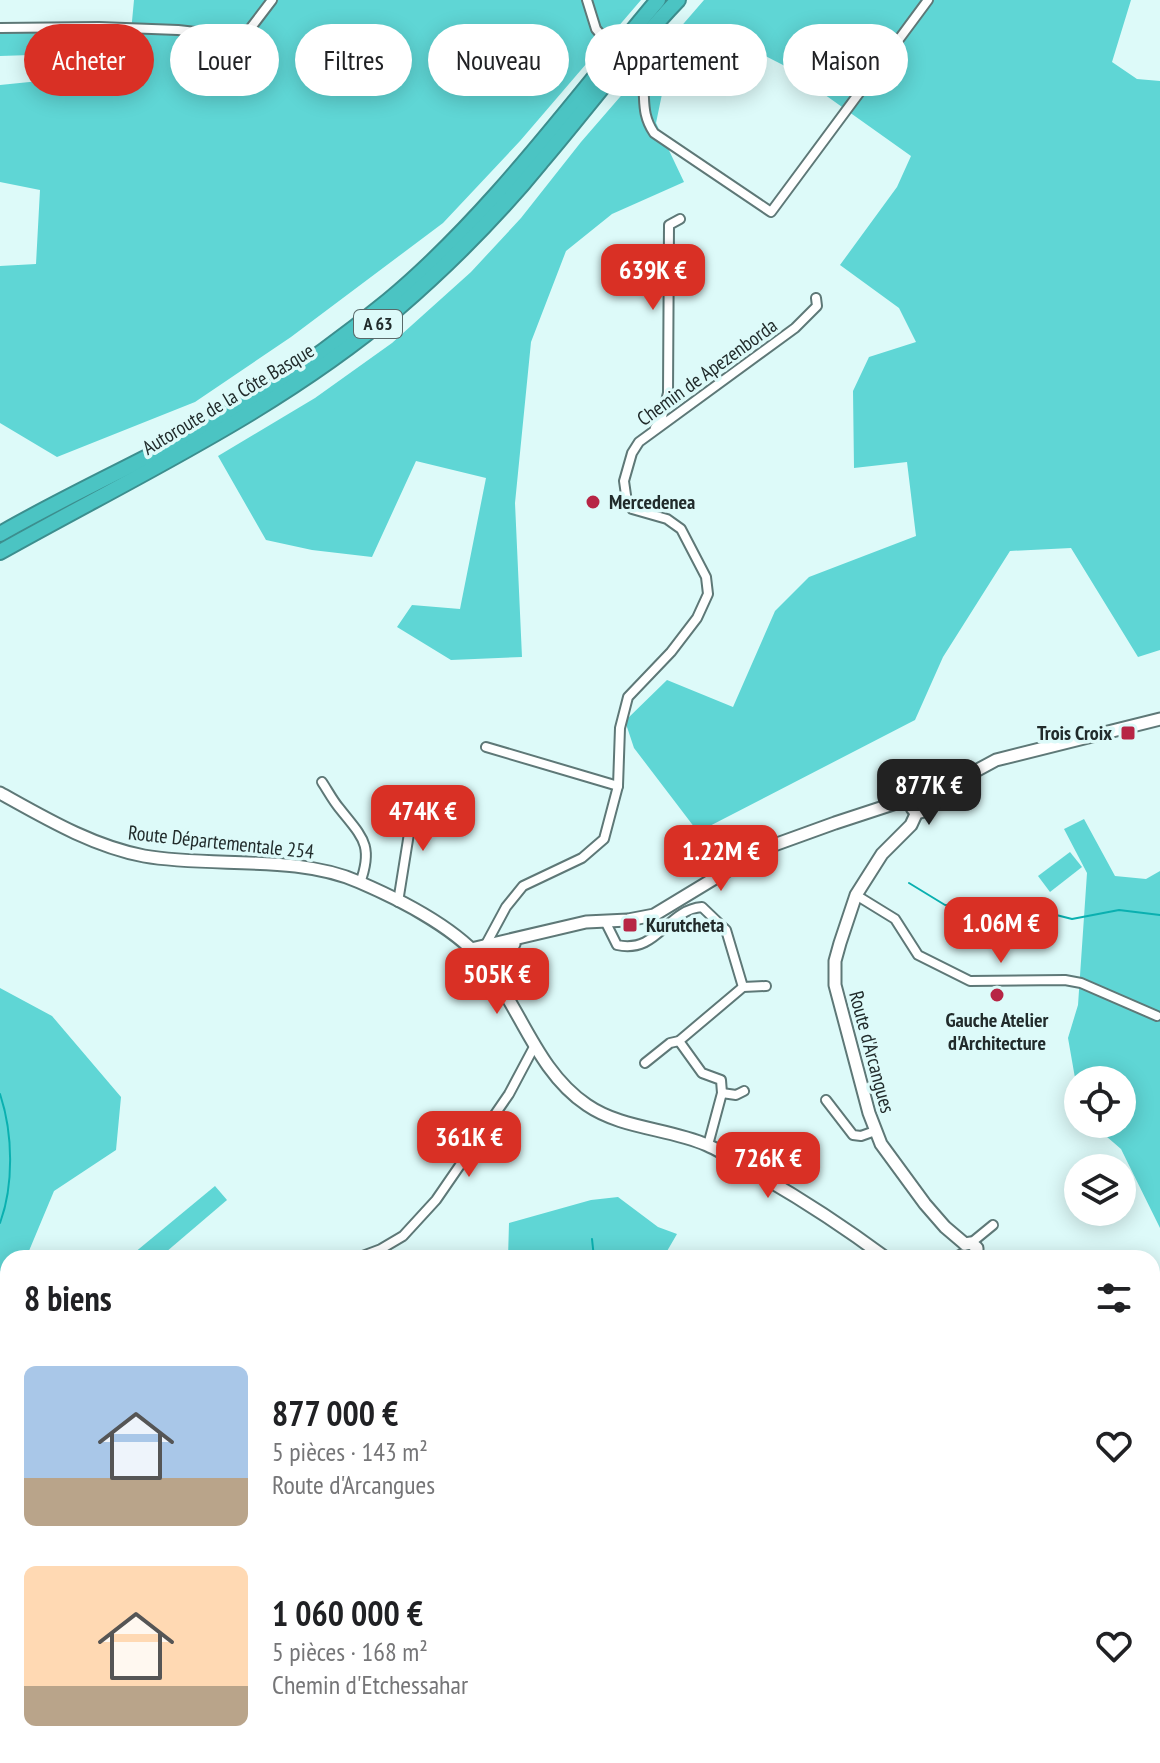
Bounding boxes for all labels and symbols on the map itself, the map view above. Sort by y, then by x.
pin: 639K € [588,244,718,312]
road number: A 63 [354,310,402,338]
street label: Chemin de Apezenborda [632,312,782,432]
street label: Autoroute de la Côte Basque [137,337,319,461]
place label: Mercedenea [609,489,695,515]
marker: Mercedenea [584,493,602,511]
place label: Trois Croix [1037,720,1112,746]
marker: Trois Croix [1119,724,1137,742]
pin: 877K € [864,759,994,827]
pin: 474K € [358,785,488,853]
street label: Route Départementale 254 [127,819,315,865]
pin: 1.22M € [647,825,795,893]
pin: 1.06M € [927,897,1075,965]
place label: Kurutcheta [646,912,724,938]
marker: Kurutcheta [621,916,639,934]
pin: 505K € [432,948,562,1016]
marker: Gauche Atelier d'Architecture [988,986,1006,1004]
street label: Route d'Arcangues [843,988,901,1116]
place label: Gauche Atelier d'Architecture [946,1007,1049,1056]
pin: 361K € [404,1111,534,1179]
pin: 726K € [703,1132,833,1200]

